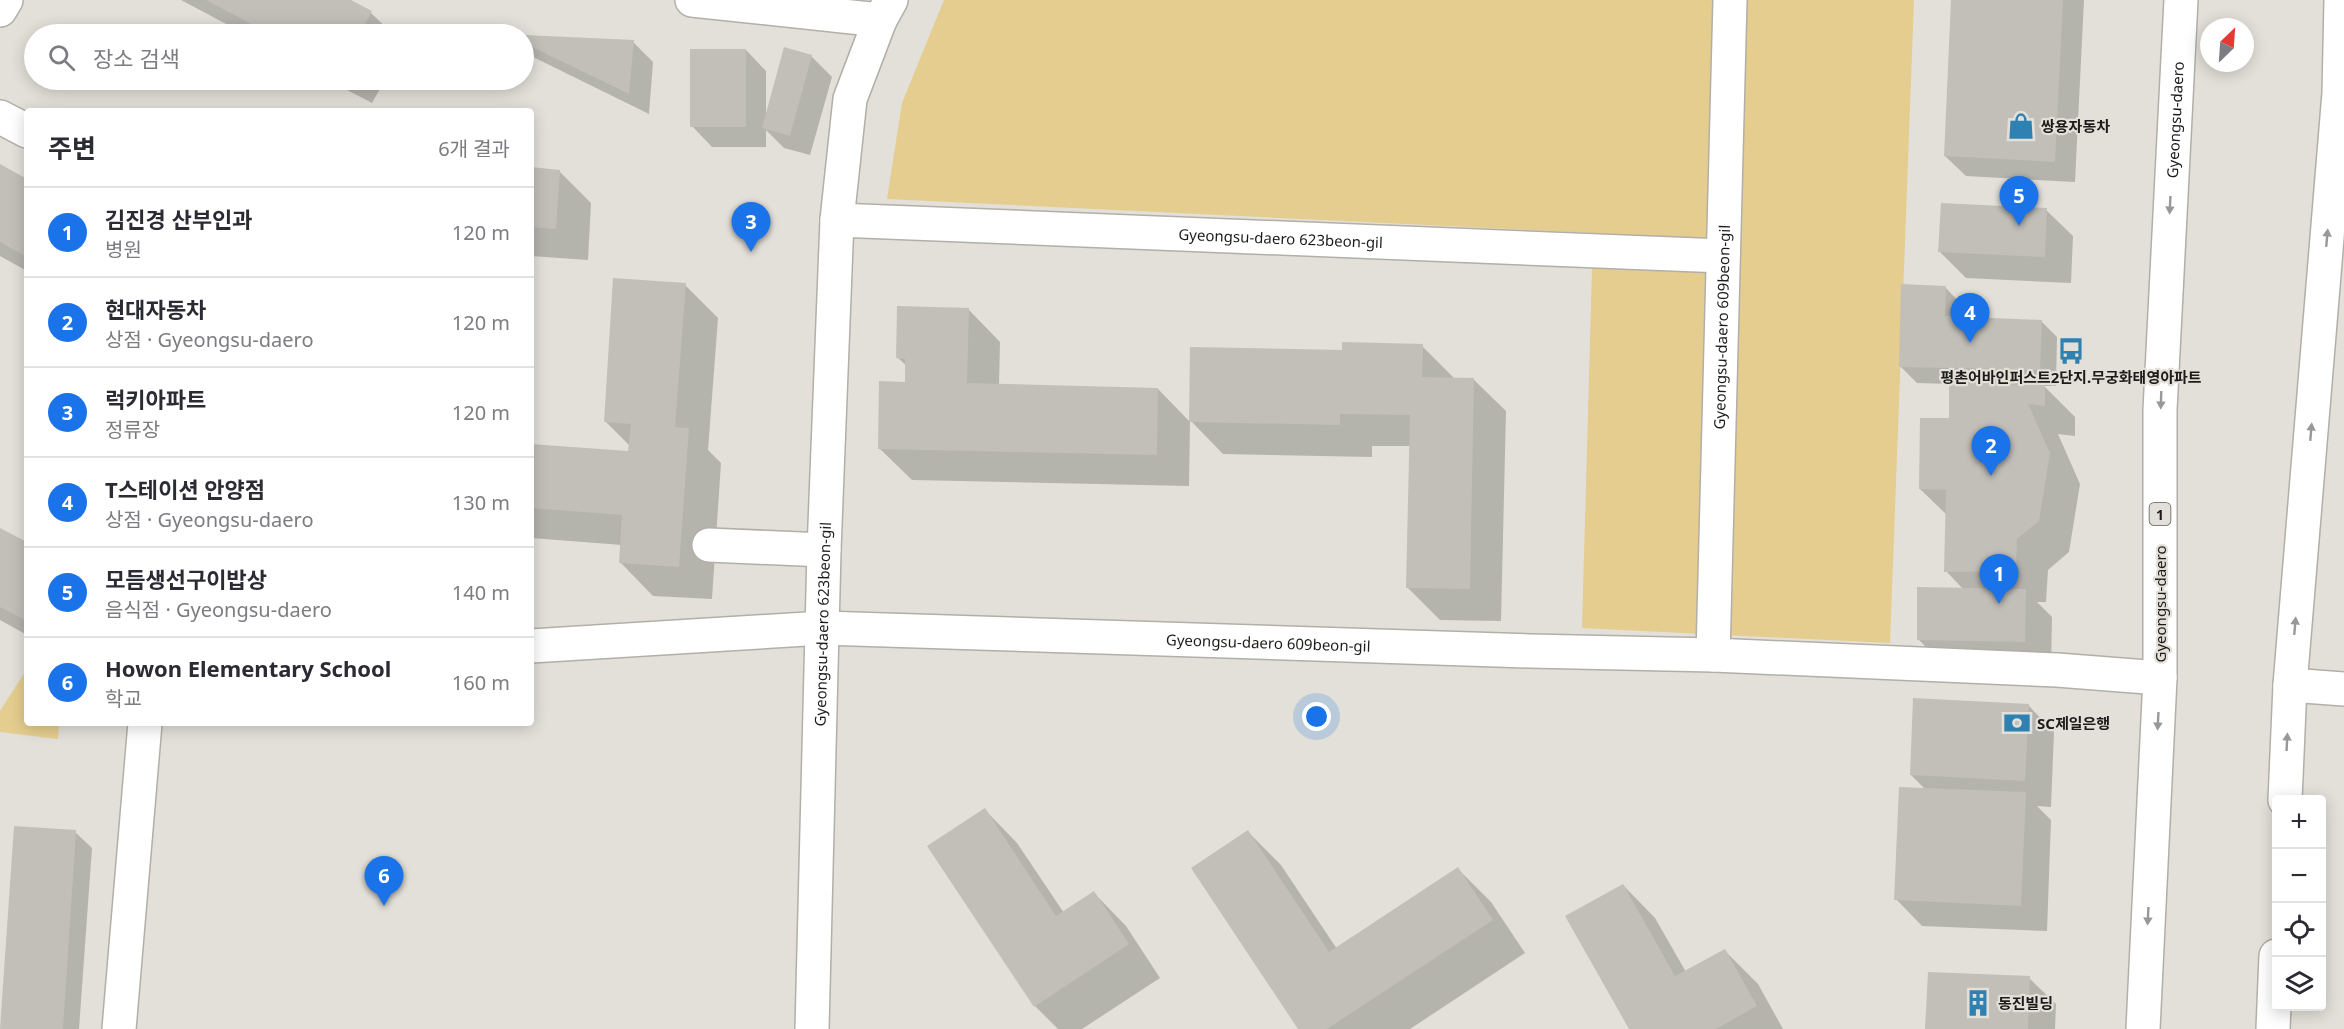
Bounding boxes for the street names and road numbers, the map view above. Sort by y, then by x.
street label: Gyeongsu-daero [2162,61,2188,179]
street label: Gyeongsu-daero 623beon-gil [1178,224,1383,252]
street label: Gyeongsu-daero 609beon-gil [1709,225,1734,430]
road number: 1 [2150,503,2170,525]
street label: Gyeongsu-daero 623beon-gil [810,521,835,727]
street label: Gyeongsu-daero [2150,546,2170,662]
street label: Gyeongsu-daero 609beon-gil [1166,629,1371,656]

